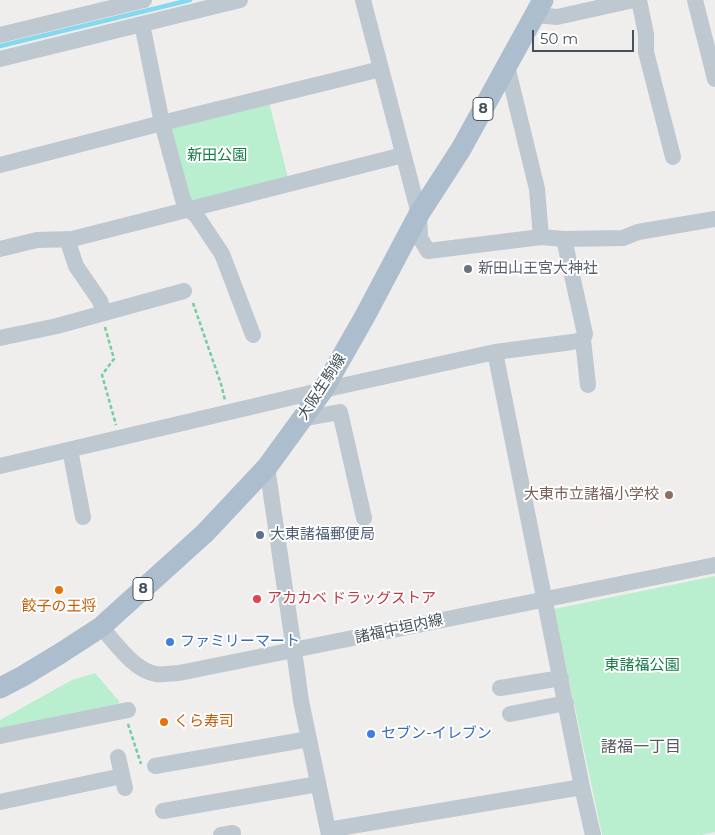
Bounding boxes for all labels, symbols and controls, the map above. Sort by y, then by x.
scale bar [535,20,638,52]
text: 50 m [540,29,578,48]
road number: 8 [473,98,493,120]
park label: 新田公園 [187,147,247,165]
place label: 新田山王宮大神社 [478,260,598,278]
marker: 新田山王宮大神社 [462,263,474,275]
street label: 大阪生駒線 [294,351,350,423]
place label: 大東市立諸福小学校 [524,486,659,504]
marker: 大東市立諸福小学校 [663,489,675,501]
place label: 大東諸福郵便局 [270,526,375,544]
marker: 大東諸福郵便局 [254,529,266,541]
road number: 8 [133,578,153,600]
marker: 餃子の王将 [53,584,65,596]
place label: アカカベ ドラッグストア [267,590,436,608]
marker: アカカベ ドラッグストア [251,593,263,605]
place label: 餃子の王将 [22,598,96,616]
street label: 諸福中垣内線 [353,611,445,647]
place label: ファミリーマート [180,633,300,651]
marker: ファミリーマート [164,636,176,648]
park label: 東諸福公園 [605,657,679,675]
place label: くら寿司 [174,713,234,731]
marker: くら寿司 [158,716,170,728]
place label: セブン-イレブン [381,725,492,743]
marker: セブン-イレブン [365,728,377,740]
district label: 諸福一丁目 [601,737,681,757]

